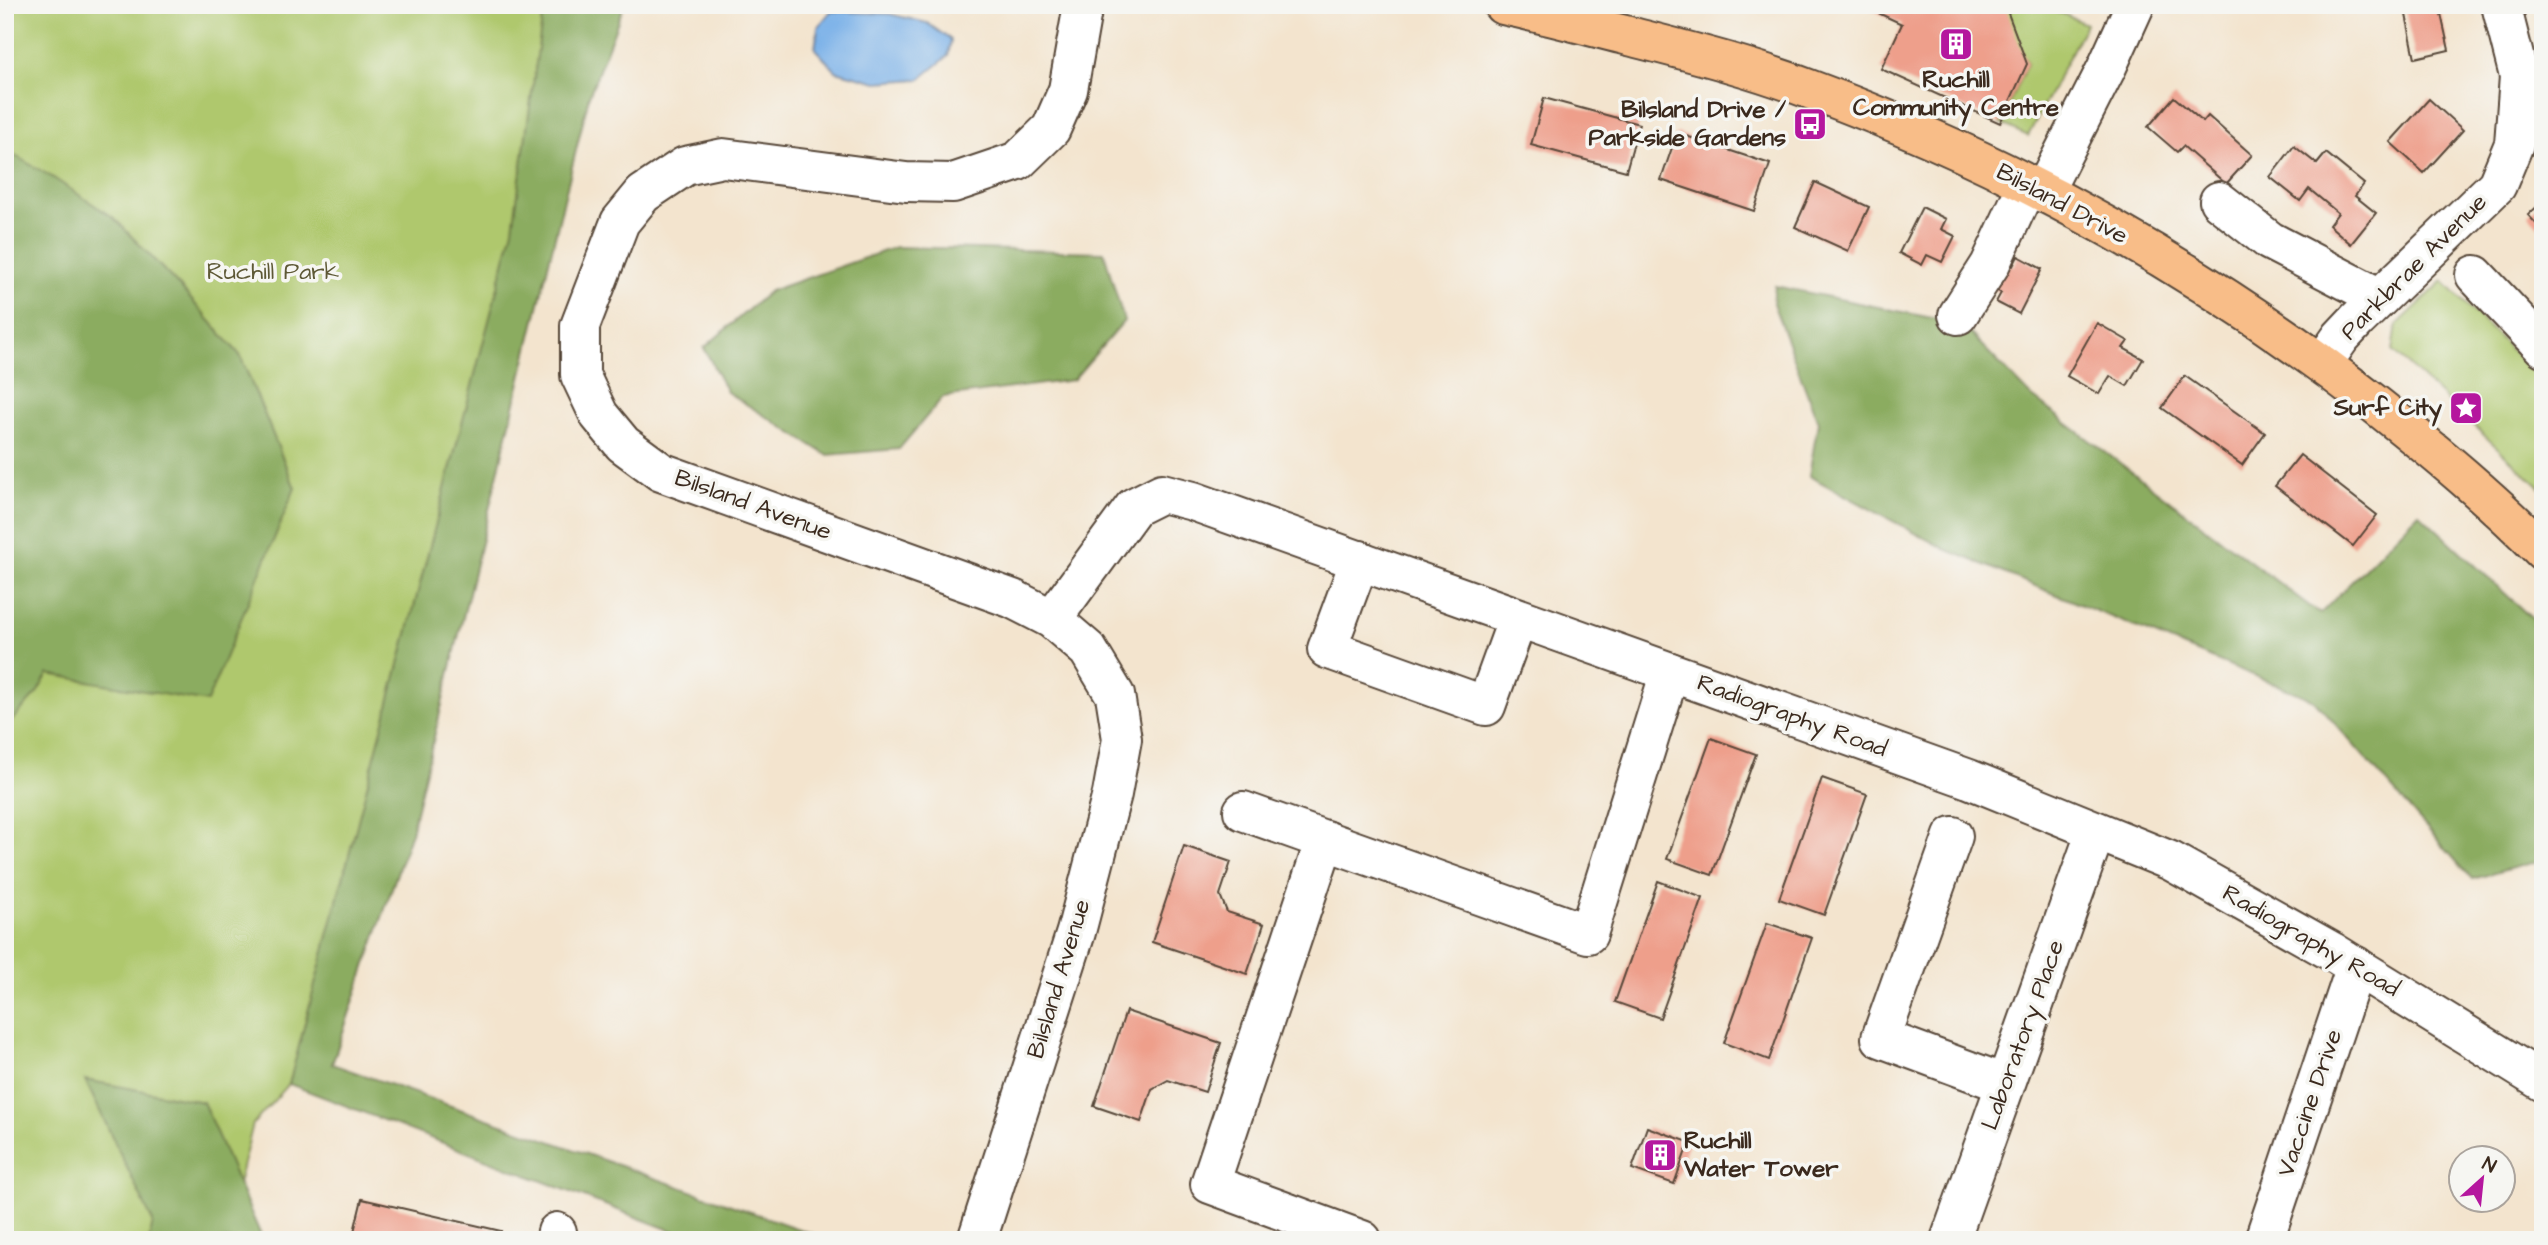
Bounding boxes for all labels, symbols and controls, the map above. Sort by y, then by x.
building icon: Ruchill Community Centre [1937,25,1975,63]
place label: Ruchill Community Centre [1853,63,2059,127]
place label: Bilsland Drive / Parkside Gardens [1589,93,1786,155]
bus stop icon: Bilsland Drive / Parkside Gardens [1791,105,1829,143]
street label: Bilsland Drive [1990,155,2134,253]
street label: Parkbrae Avenue [2333,186,2495,348]
park label: Ruchill Park [207,255,340,289]
place icon: Surf City [2447,389,2485,427]
place label: Surf City [2333,391,2443,427]
street label: Bilsland Avenue [670,461,836,549]
street label: Radiography Road [1692,666,1892,767]
street label: Radiography Road [2216,876,2406,1007]
street label: Bilsland Avenue [1019,895,1099,1063]
street label: Laboratory Place [1973,935,2074,1135]
street label: Vaccine Drive [2269,1025,2351,1181]
place label: Ruchill Water Tower [1683,1124,1839,1186]
building icon: Ruchill Water Tower [1641,1136,1679,1174]
north arrow [2446,1144,2516,1214]
text: N [2478,1150,2501,1180]

